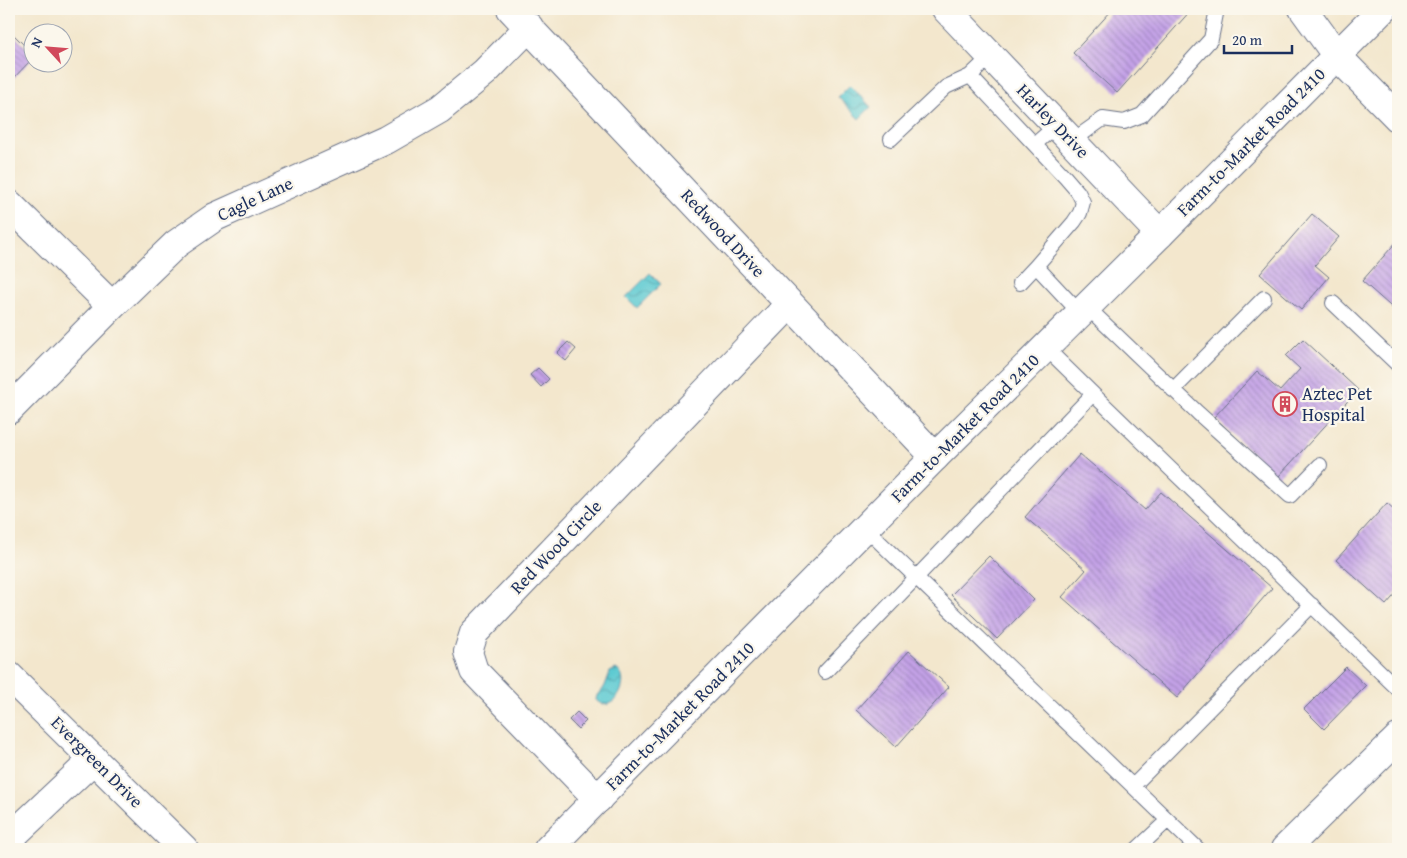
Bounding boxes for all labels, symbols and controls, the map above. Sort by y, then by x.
north arrow [22,22,72,72]
scale bar [1224,22,1292,54]
text: 20 m [1232,29,1263,50]
text: N [25,33,48,51]
street label: Farm-to-Market Road 2410 [1170,61,1332,222]
street label: Harley Drive [1011,77,1096,164]
street label: Cagle Lane [213,169,297,228]
street label: Redwood Drive [675,182,772,283]
street label: Farm-to-Market Road 2410 [884,347,1046,508]
place label: Aztec Pet Hospital [1302,380,1373,428]
building icon: Aztec Pet Hospital [1272,391,1298,417]
street label: Red Wood Circle [504,493,608,600]
street label: Farm-to-Market Road 2410 [599,635,761,796]
street label: Evergreen Drive [45,709,150,814]

